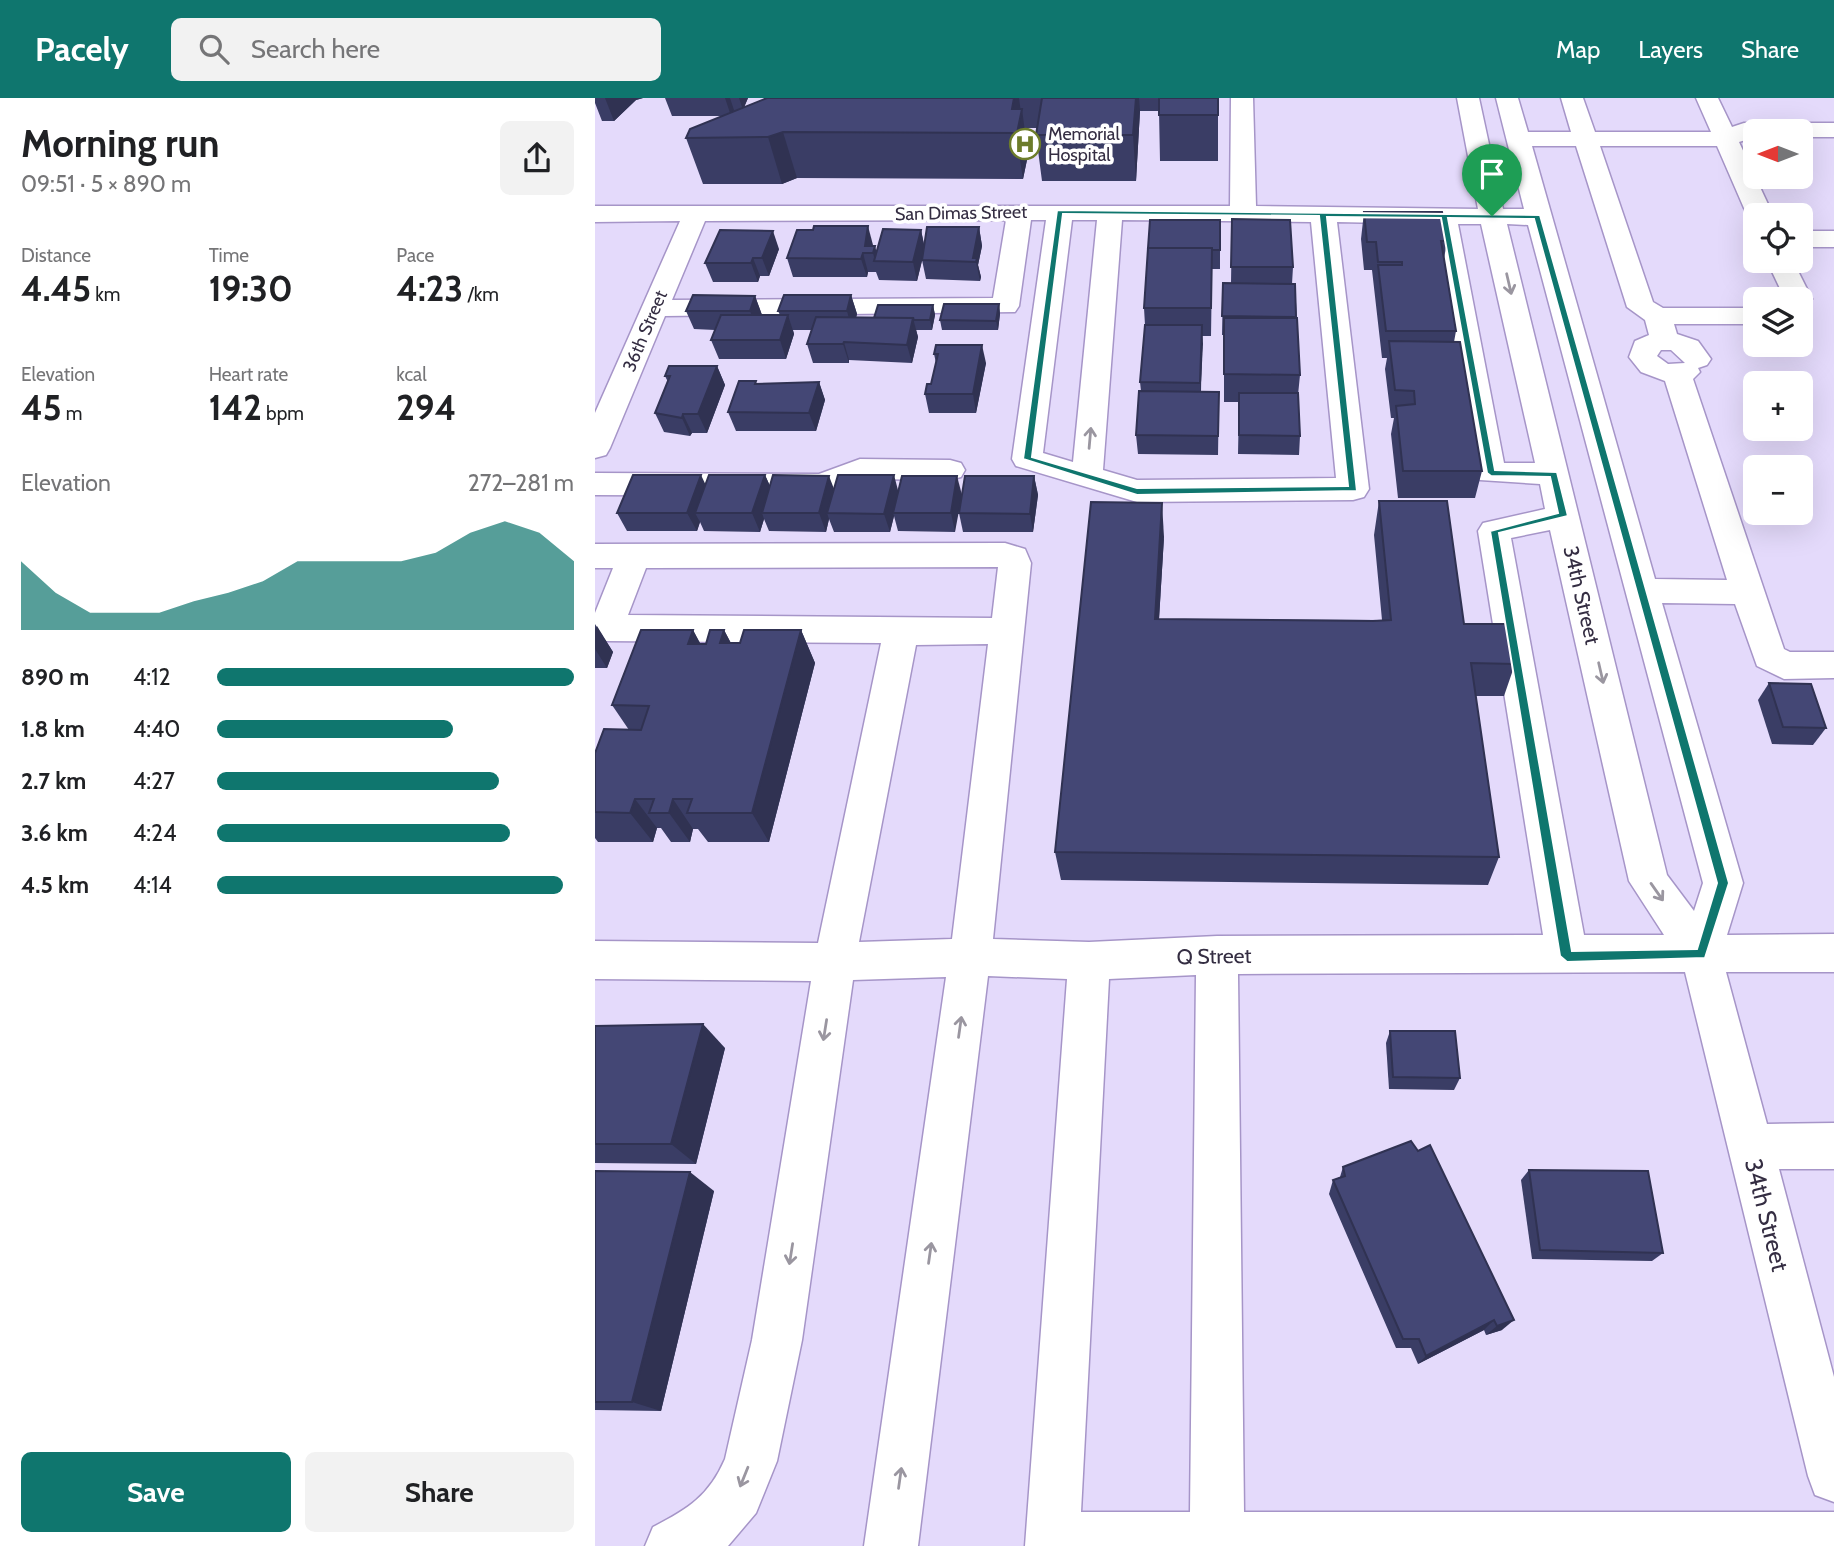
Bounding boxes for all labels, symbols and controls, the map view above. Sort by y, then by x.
search box [171,18,661,81]
text: Pacely [35,29,129,69]
icon: search [195,30,233,68]
text: Search here [251,33,380,65]
text: Map [1556,35,1600,64]
text: Layers [1638,35,1703,64]
text: Share [1741,35,1799,64]
north arrow [1743,119,1813,189]
map controls [1743,119,1813,525]
text: Morning run [21,120,220,167]
button: share [500,121,574,195]
place label: Memorial Hospital [1048,123,1120,166]
hospital icon: Memorial Hospital [1008,127,1042,161]
pin [1462,144,1522,216]
icon: arrive [1473,155,1511,193]
text: 09:51 · 5 × 890 m [21,170,191,198]
street label: San Dimas Street [895,201,1027,225]
button: locate [1743,203,1813,273]
text: Distance [21,244,91,267]
text: Time [209,244,249,267]
text: Pace [396,244,434,267]
text: 4.45 [21,267,91,310]
text: 19:30 [209,267,293,310]
text: 4:23 [396,267,463,310]
one-way arrow [1503,273,1516,295]
text: km [91,283,121,306]
text: /km [463,283,499,306]
street label: 36th Street [618,287,672,375]
button: layers [1743,287,1813,357]
text: Elevation [21,363,95,386]
text: Heart rate [209,363,288,386]
text: kcal [396,363,427,386]
button: + [1743,371,1813,441]
text: 45 [21,386,62,429]
text: 142 [209,386,262,429]
text: 294 [396,386,456,429]
text: m [62,402,82,425]
text: bpm [262,402,304,425]
one-way arrow [1084,428,1097,450]
button: − [1743,455,1813,525]
text: Elevation [21,469,111,497]
text: 272–281 m [468,469,574,497]
street label: 34th Street [1558,543,1606,647]
one-way arrow [1595,661,1608,684]
text: 890 m [21,663,89,691]
text: 4:12 [133,663,171,691]
text: 1.8 km [21,715,85,743]
text: 4:40 [133,715,180,743]
text: 2.7 km [21,767,86,795]
text: 4:27 [133,767,175,795]
text: 3.6 km [21,819,88,847]
text: 4:24 [133,819,176,847]
text: 4.5 km [21,871,89,899]
text: 4:14 [133,871,172,899]
one-way arrow [1650,882,1664,901]
street label: Q Street [1176,943,1252,969]
one-way arrow [954,1016,967,1039]
one-way arrow [818,1018,831,1040]
street label: 34th Street [1739,1156,1795,1274]
one-way arrow [924,1242,937,1265]
one-way arrow [784,1243,797,1265]
button: Save [21,1452,291,1532]
button: Share [305,1452,574,1532]
one-way arrow [737,1465,750,1487]
one-way arrow [894,1467,907,1490]

